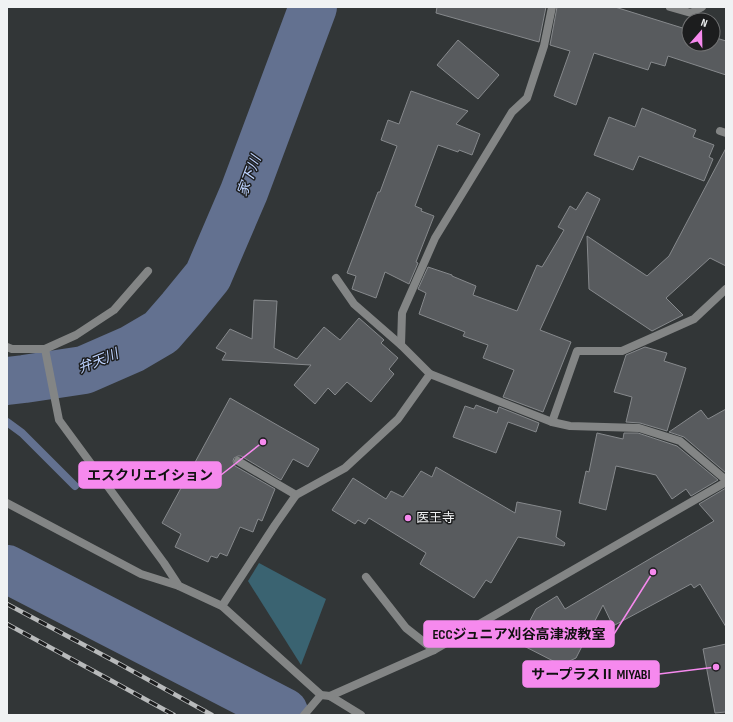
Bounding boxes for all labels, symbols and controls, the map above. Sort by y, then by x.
north arrow [681,12,721,52]
text: N [699,16,709,30]
water label: 家下川 [234,151,265,199]
water label: 弁天川 [75,345,123,377]
callout: エスクリエイション [79,462,221,488]
text: エスクリエイション [87,467,213,484]
place label: 医王寺 [416,510,455,526]
marker: 医王寺 [403,513,413,523]
callout: ECCジュニア刈谷高津波教室 [424,621,614,647]
text: ECCジュニア刈谷高津波教室 [432,626,606,643]
callout: サープラスⅡ MIYABI [523,661,659,687]
text: サープラスⅡ MIYABI [531,666,651,683]

